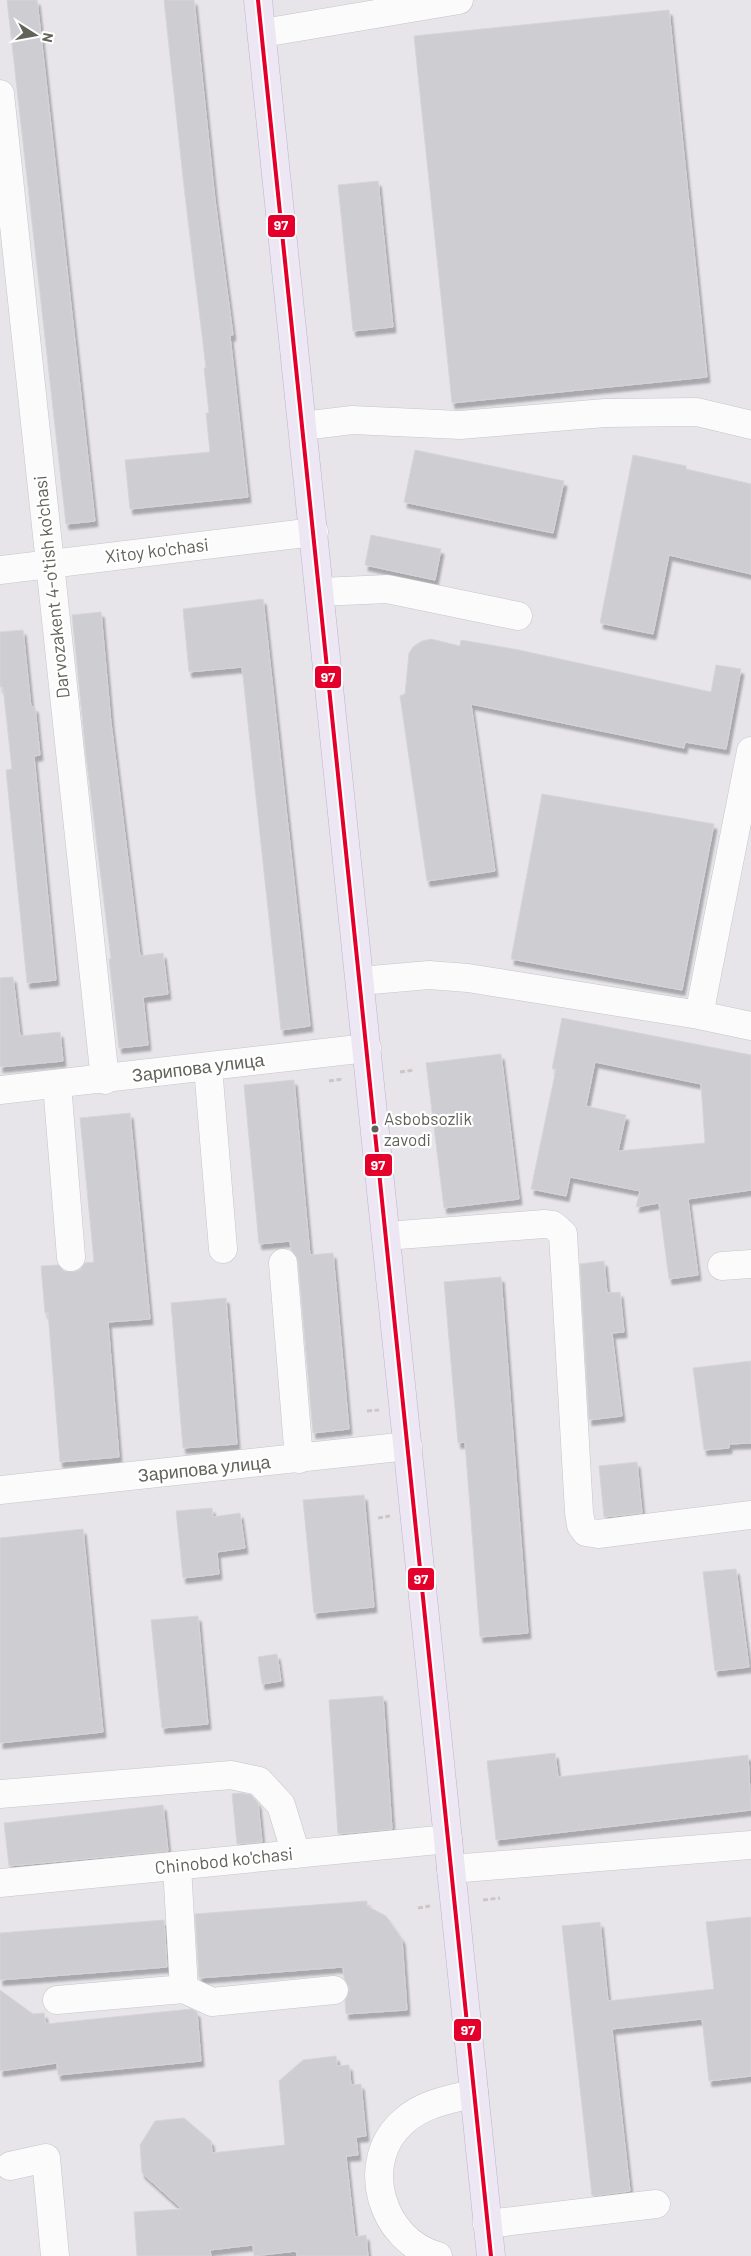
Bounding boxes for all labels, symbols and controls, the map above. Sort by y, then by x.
north arrow [10,10,60,60]
text: N [39,31,57,44]
line badge: 97 [267,214,296,238]
text: 97 [274,216,288,233]
street label: Darvozakent 4-o'tish ko'chasi [28,475,74,700]
street label: Xitoy ko'chasi [104,533,210,567]
line badge: 97 [314,665,342,689]
text: 97 [321,668,335,685]
street label: Зарипова улица [130,1048,266,1086]
place label: Asbobsozlik zavodi [384,1108,472,1149]
marker: Asbobsozlik zavodi [370,1124,380,1134]
line badge: 97 [364,1153,393,1177]
text: 97 [371,1156,385,1173]
street label: Зарипова улица [137,1450,272,1486]
line badge: 97 [407,1567,435,1591]
text: 97 [414,1570,428,1587]
street label: Chinobod ko'chasi [154,1842,294,1878]
line badge: 97 [453,2018,482,2042]
text: 97 [461,2021,475,2038]

